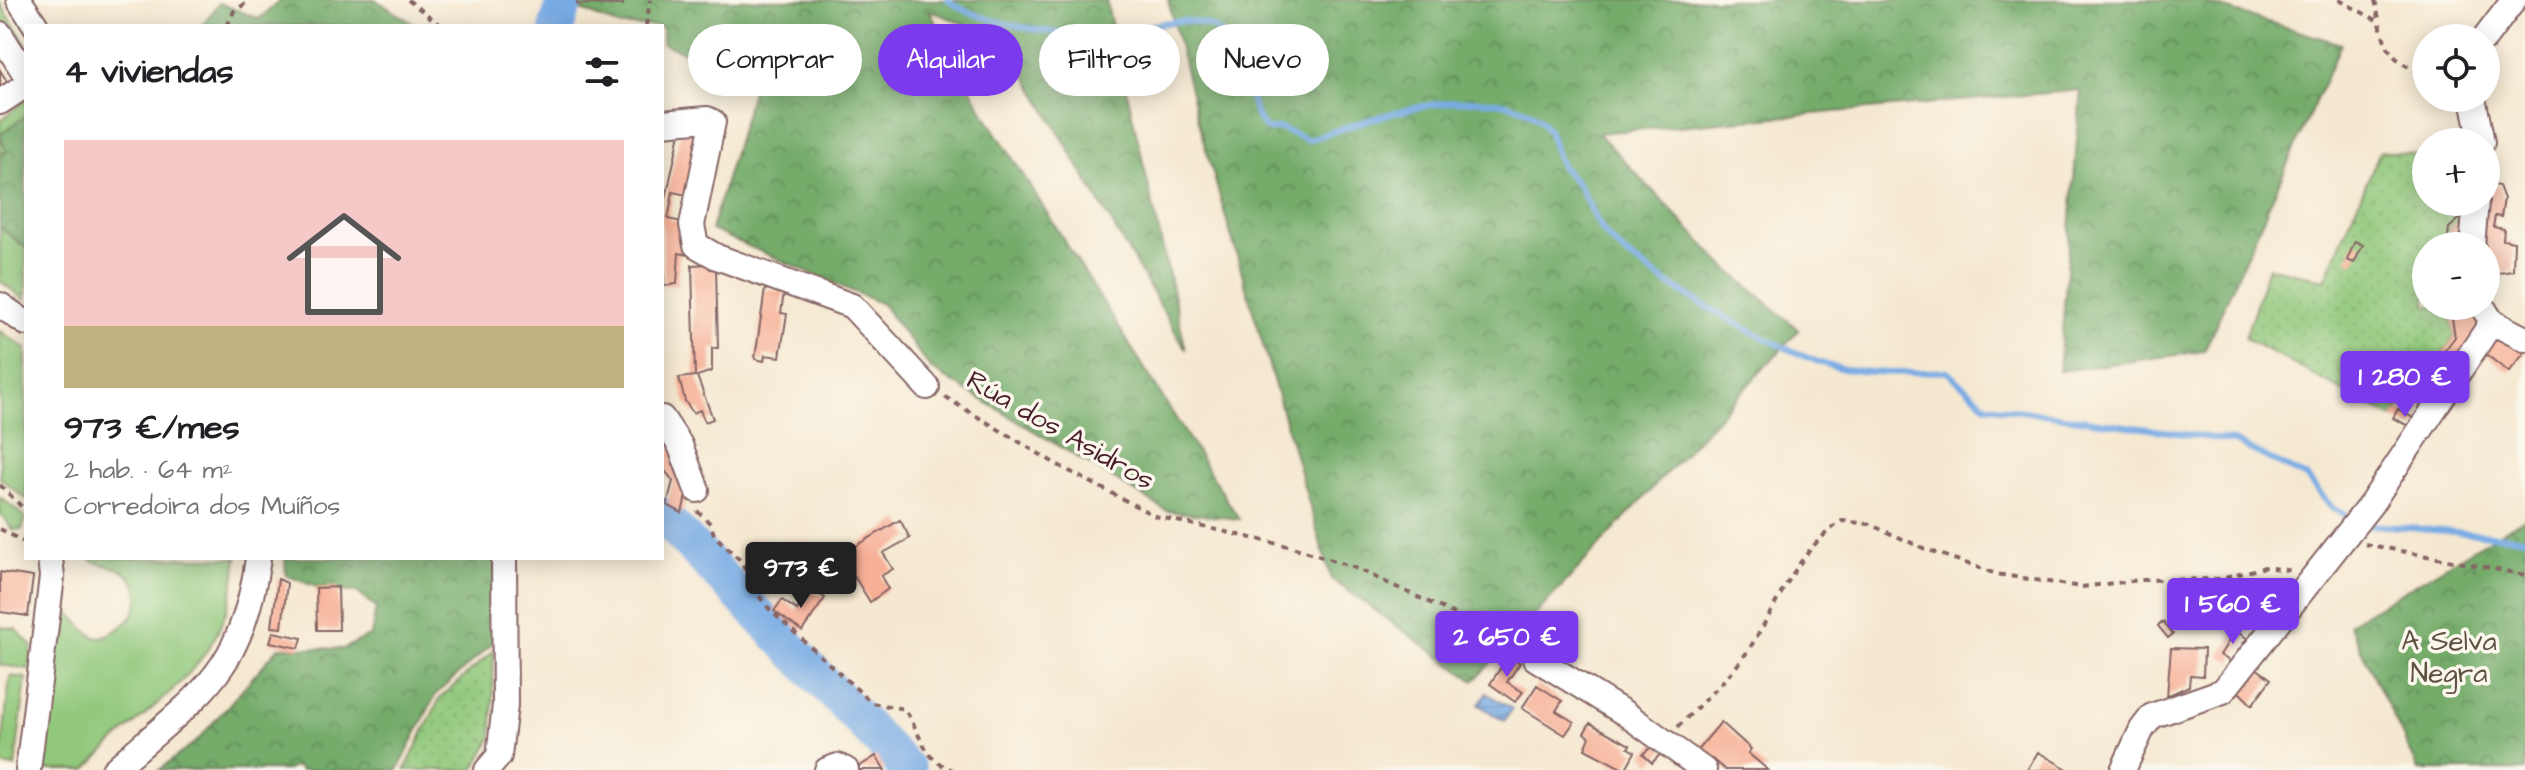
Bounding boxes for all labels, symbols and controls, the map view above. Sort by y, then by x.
chip: Comprar [688,24,862,96]
chip: Alquilar [878,24,1023,96]
chip: Filtros [1039,24,1180,96]
chip: Nuevo [1196,24,1329,96]
map controls [2412,24,2500,320]
button: locate [2412,24,2500,112]
text: 4 viviendas [64,48,234,96]
icon: filters [580,50,624,94]
button: + [2412,128,2500,216]
icon: home [272,192,416,336]
button: − [2412,232,2500,320]
pin: 1 280 € [2331,351,2479,419]
text: 1 280 € [2359,359,2451,395]
street label: Rúa dos Asidros [959,361,1161,500]
text: 973 €/mes [64,404,240,452]
text: 2 hab. · 64 m² [64,452,233,488]
text: Corredoira dos Muíños [64,488,340,524]
pin: 973 € [745,542,857,610]
text: 973 € [763,550,839,586]
pin: 1 560 € [2159,578,2307,646]
text: 1 560 € [2185,586,2281,622]
pin: 2 650 € [1433,611,1581,679]
text: 2 650 € [1453,619,1561,655]
park label: A Selva Negra [2401,622,2497,694]

